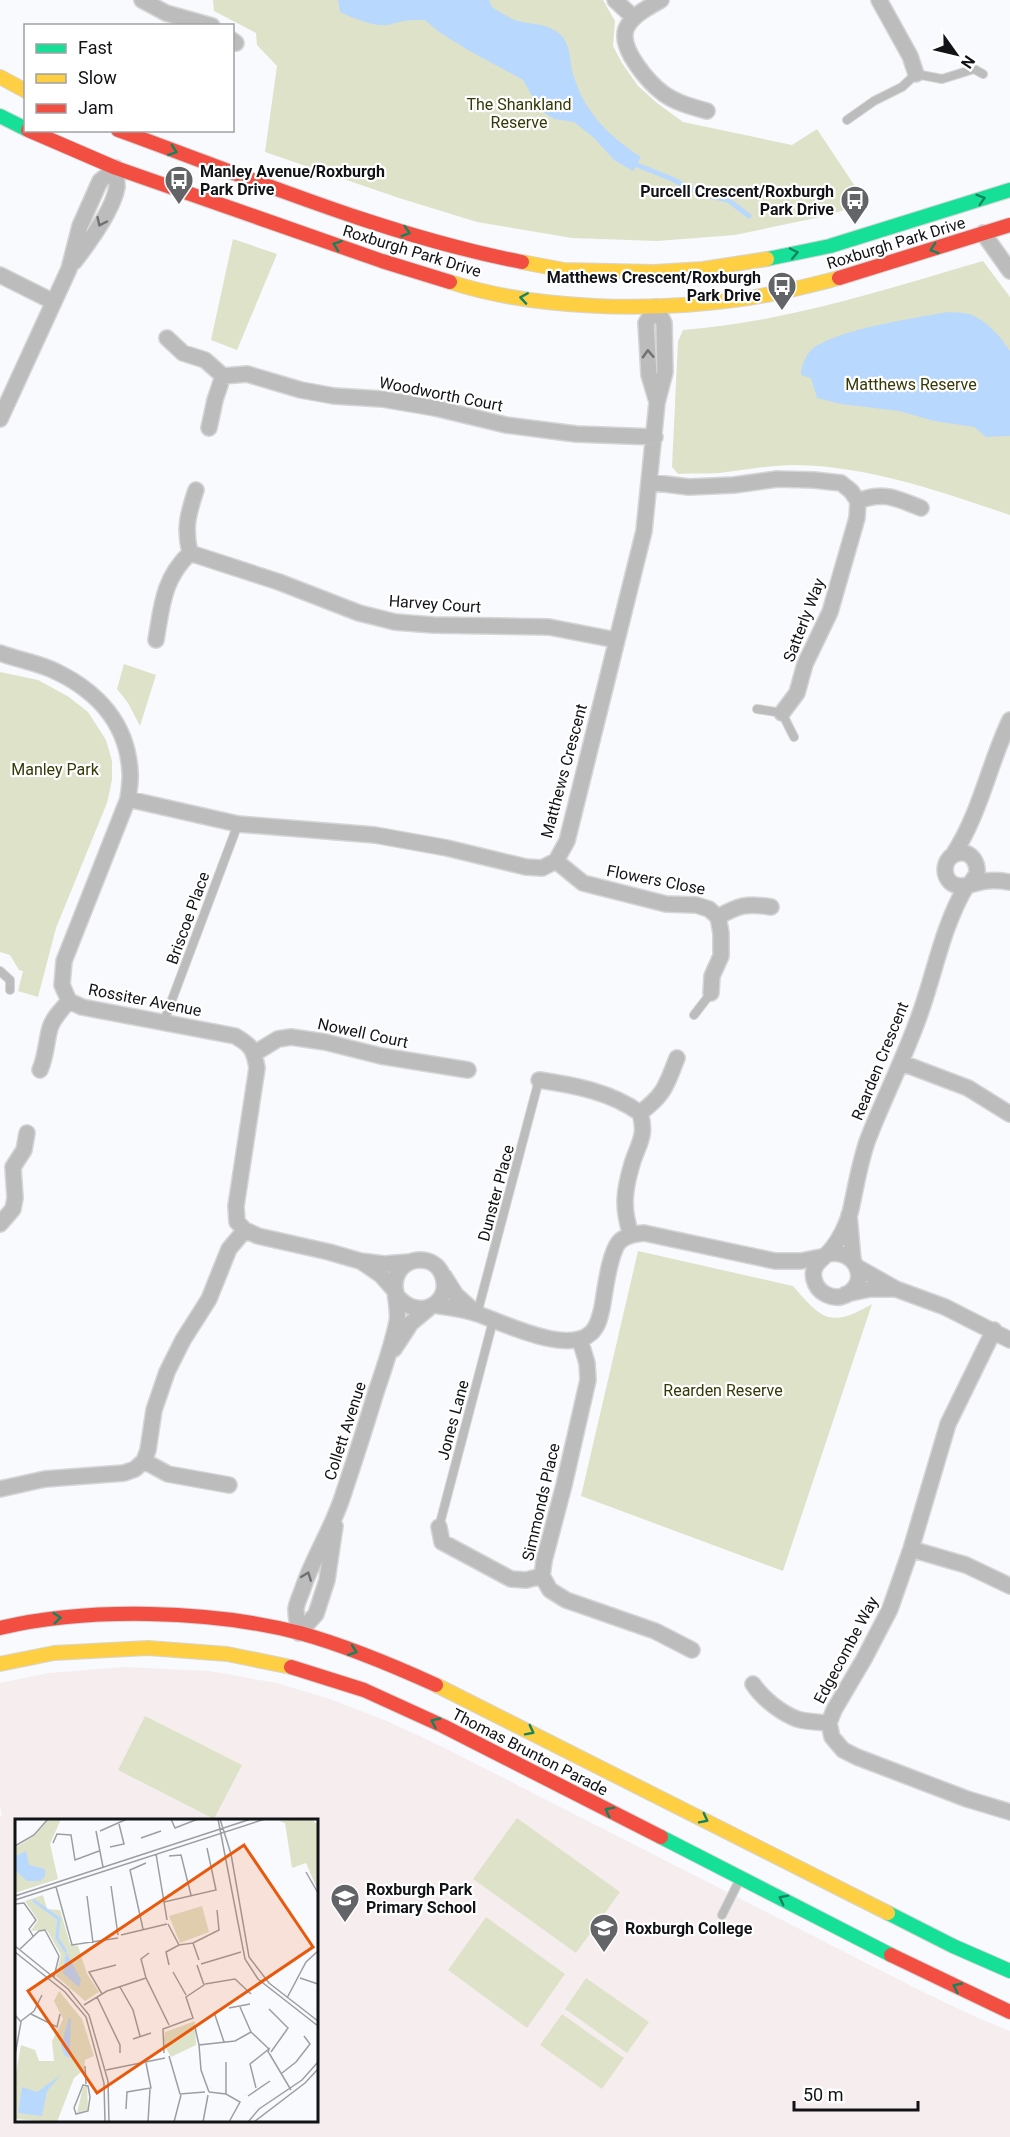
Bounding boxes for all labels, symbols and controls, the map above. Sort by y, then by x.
legend [24,24,234,132]
north arrow [926,24,986,84]
text: Fast [78,37,113,58]
text: N [957,52,979,72]
text: Slow [78,67,117,88]
park label: The Shankland Reserve [466,95,572,132]
text: Jam [78,97,114,118]
one-way arrow [167,143,177,156]
place label: Manley Avenue/Roxburgh Park Drive [200,162,385,199]
bus stop icon: Manley Avenue/Roxburgh Park Drive [163,164,195,206]
place label: Purcell Crescent/Roxburgh Park Drive [640,182,834,219]
bus stop icon: Purcell Crescent/Roxburgh Park Drive [839,184,871,226]
one-way arrow [975,194,986,206]
street label: Roxburgh Park Drive [824,213,968,273]
one-way arrow [97,216,109,227]
street label: Roxburgh Park Drive [340,221,484,281]
one-way arrow [400,225,411,237]
one-way arrow [332,240,343,253]
one-way arrow [929,242,940,254]
one-way arrow [789,247,799,260]
place label: Matthews Crescent/Roxburgh Park Drive [547,268,761,305]
bus stop icon: Matthews Crescent/Roxburgh Park Drive [766,270,798,312]
one-way arrow [520,292,530,305]
one-way arrow [642,350,655,359]
street label: Woodworth Court [378,373,504,415]
park label: Matthews Reserve [845,375,977,394]
street label: Satterly Way [779,575,829,665]
street label: Harvey Court [388,591,482,617]
street label: Matthews Crescent [537,702,591,840]
park label: Manley Park [11,760,100,779]
street label: Flowers Close [605,861,707,899]
street label: Briscoe Place [162,869,214,967]
street label: Rossiter Avenue [87,980,203,1020]
street label: Rearden Crescent [848,999,912,1123]
street label: Nowell Court [316,1014,410,1052]
street label: Dunster Place [474,1143,518,1243]
street label: Jones Lane [433,1378,473,1462]
street label: Collett Avenue [320,1379,370,1483]
park label: Rearden Reserve [663,1381,783,1400]
street label: Simmonds Place [518,1441,564,1563]
one-way arrow [300,1571,312,1582]
street label: Edgecombe Way [810,1593,882,1707]
one-way arrow [53,1612,62,1625]
one-way arrow [347,1643,358,1656]
street label: Thomas Brunton Parade [449,1704,611,1800]
one-way arrow [431,1718,442,1730]
one-way arrow [524,1724,535,1736]
one-way arrow [604,1806,615,1818]
one-way arrow [698,1812,709,1824]
inset map [15,1819,318,2122]
place label: Roxburgh Park Primary School [366,1880,476,1917]
school or university icon: Roxburgh Park Primary School [329,1882,361,1924]
one-way arrow [778,1895,789,1907]
school or university icon: Roxburgh College [588,1912,620,1954]
place label: Roxburgh College [625,1919,753,1938]
one-way arrow [952,1983,963,1995]
scale bar [794,2074,918,2112]
text: 50 m [803,2084,843,2105]

